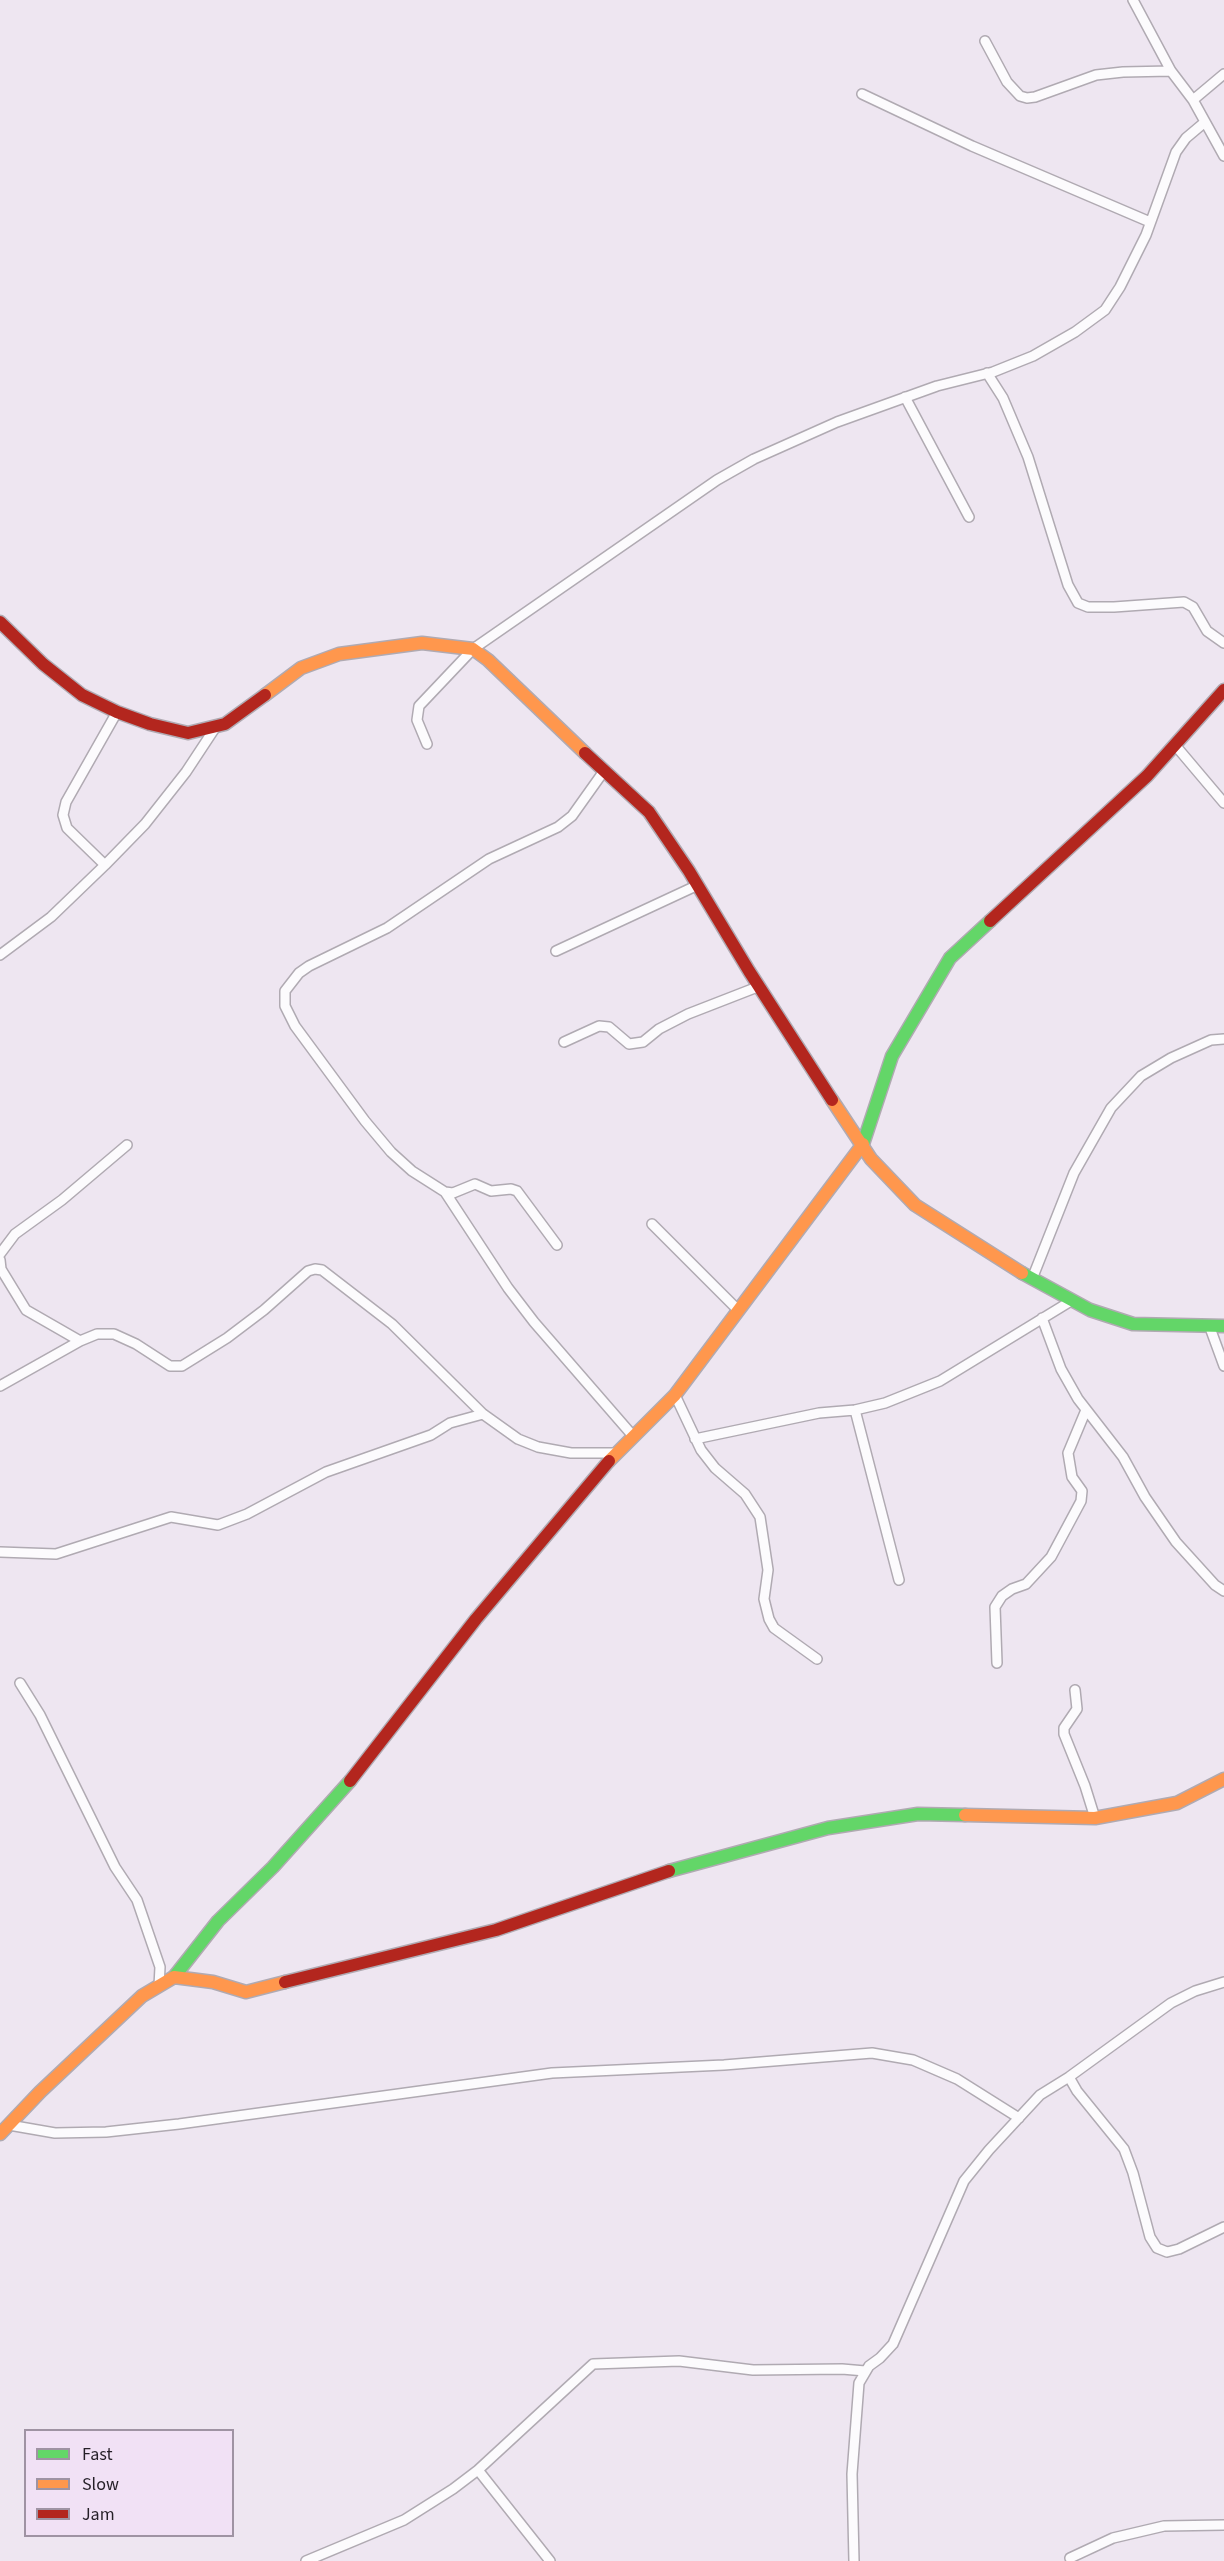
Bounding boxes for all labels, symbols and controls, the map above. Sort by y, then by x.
legend [24,2429,234,2537]
text: Fast [82,2442,113,2467]
text: Slow [82,2472,119,2497]
text: Jam [82,2502,115,2527]

